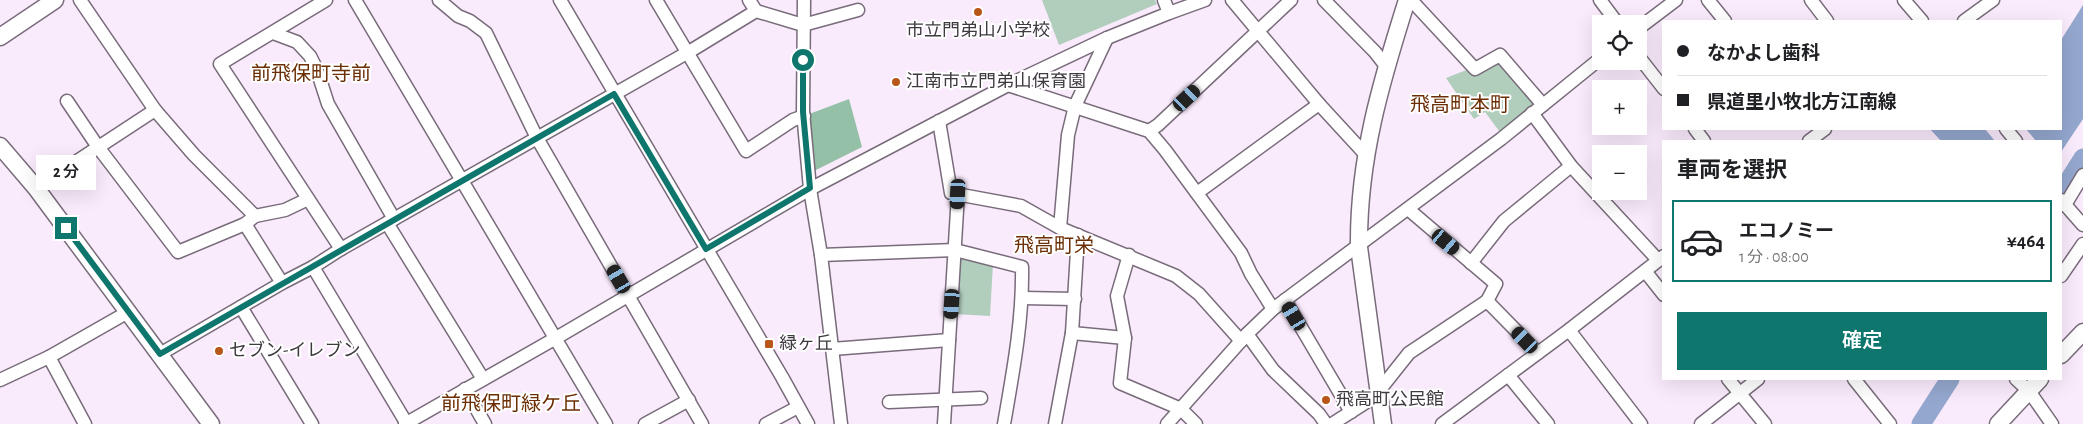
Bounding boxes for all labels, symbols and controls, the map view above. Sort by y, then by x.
marker: 市立門弟山小学校 [972,6,984,18]
map controls [1592,15,1647,200]
button: locate [1592,15,1647,70]
place label: 市立門弟山小学校 [906,20,1050,40]
text: なかよし歯科 [1707,44,1820,63]
route start [792,49,814,71]
district label: 前飛保町寺前 [251,63,371,84]
place label: 江南市立門弟山保育園 [906,71,1086,91]
marker: 江南市立門弟山保育園 [890,76,902,88]
button: + [1592,80,1647,135]
car [1170,82,1203,114]
text: 県道里小牧北方江南線 [1707,93,1897,112]
district label: 飛高町本町 [1410,94,1510,115]
button: − [1592,145,1647,200]
callout: 2 分 [36,156,96,190]
text: 車両を選択 [1677,159,1787,181]
text: 2 分 [53,164,79,180]
car [949,179,966,209]
route end [55,217,77,239]
icon: car [1679,219,1724,264]
text: エコノミー [1739,222,1834,241]
car [1429,227,1462,257]
text: ¥464 [2007,232,2045,251]
district label: 飛高町栄 [1014,235,1094,256]
text: 1 分 · 08:00 [1739,249,1809,265]
car [605,262,632,296]
car [943,289,960,319]
car [1279,299,1308,333]
button: 確定 [1677,312,2047,370]
car [1509,324,1540,356]
place label: 緑ヶ丘 [779,334,833,353]
marker: 緑ヶ丘 [763,338,775,350]
place label: セブン-イレブン [229,340,361,360]
marker: セブン-イレブン [213,345,225,357]
place label: 飛高町公民館 [1336,390,1444,409]
district label: 前飛保町緑ケ丘 [441,393,581,414]
marker: 飛高町公民館 [1320,394,1332,406]

